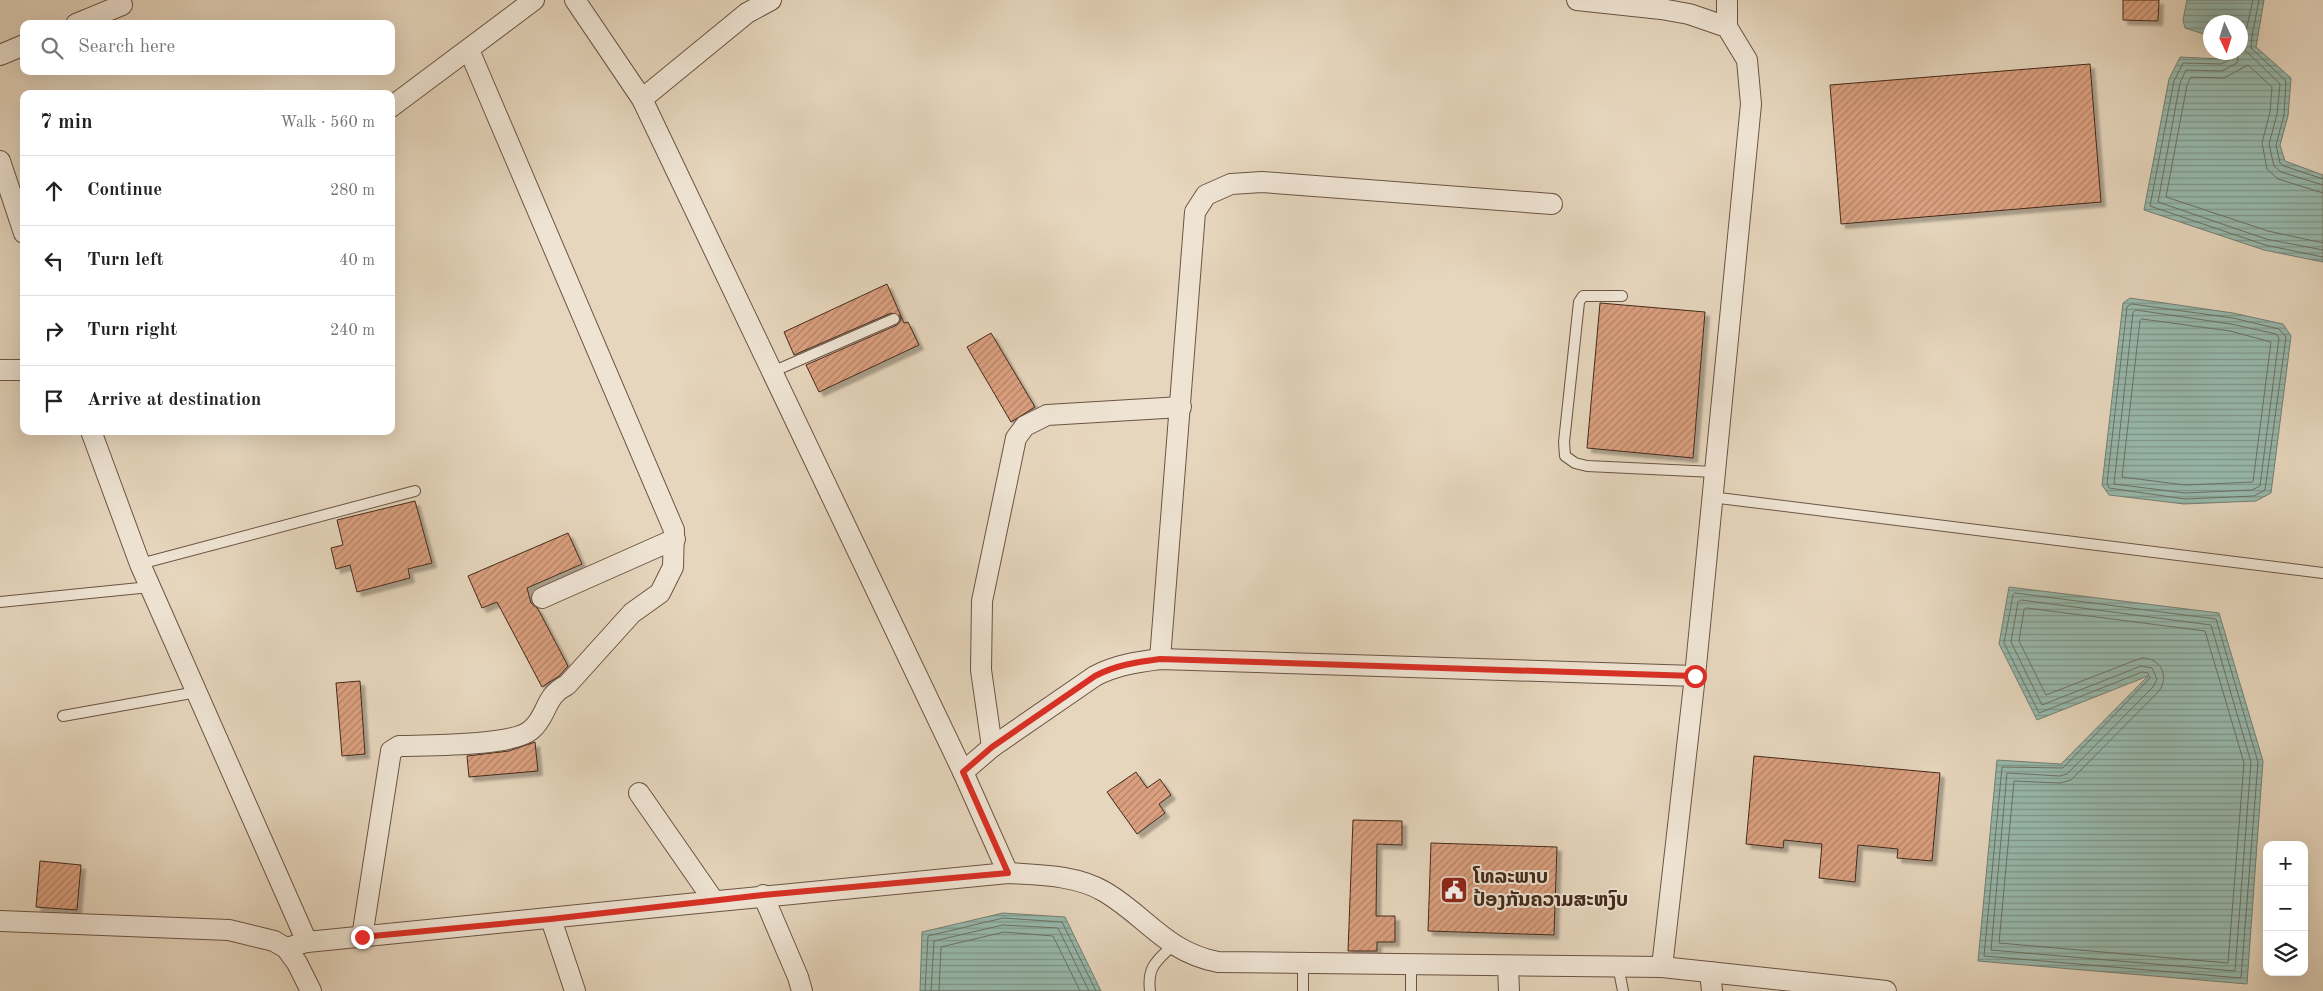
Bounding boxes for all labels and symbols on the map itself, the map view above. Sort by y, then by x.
north arrow [2203,15,2248,60]
route start [1684,665,1707,688]
place label: ໂທລະພາບ ປ້ອງກັນຄວາມສະຫງົບ [1472,866,1628,911]
public building icon: ໂທລະພາບ ປ້ອງກັນຄວາມສະຫງົບ [1439,875,1469,905]
route end [351,926,374,949]

